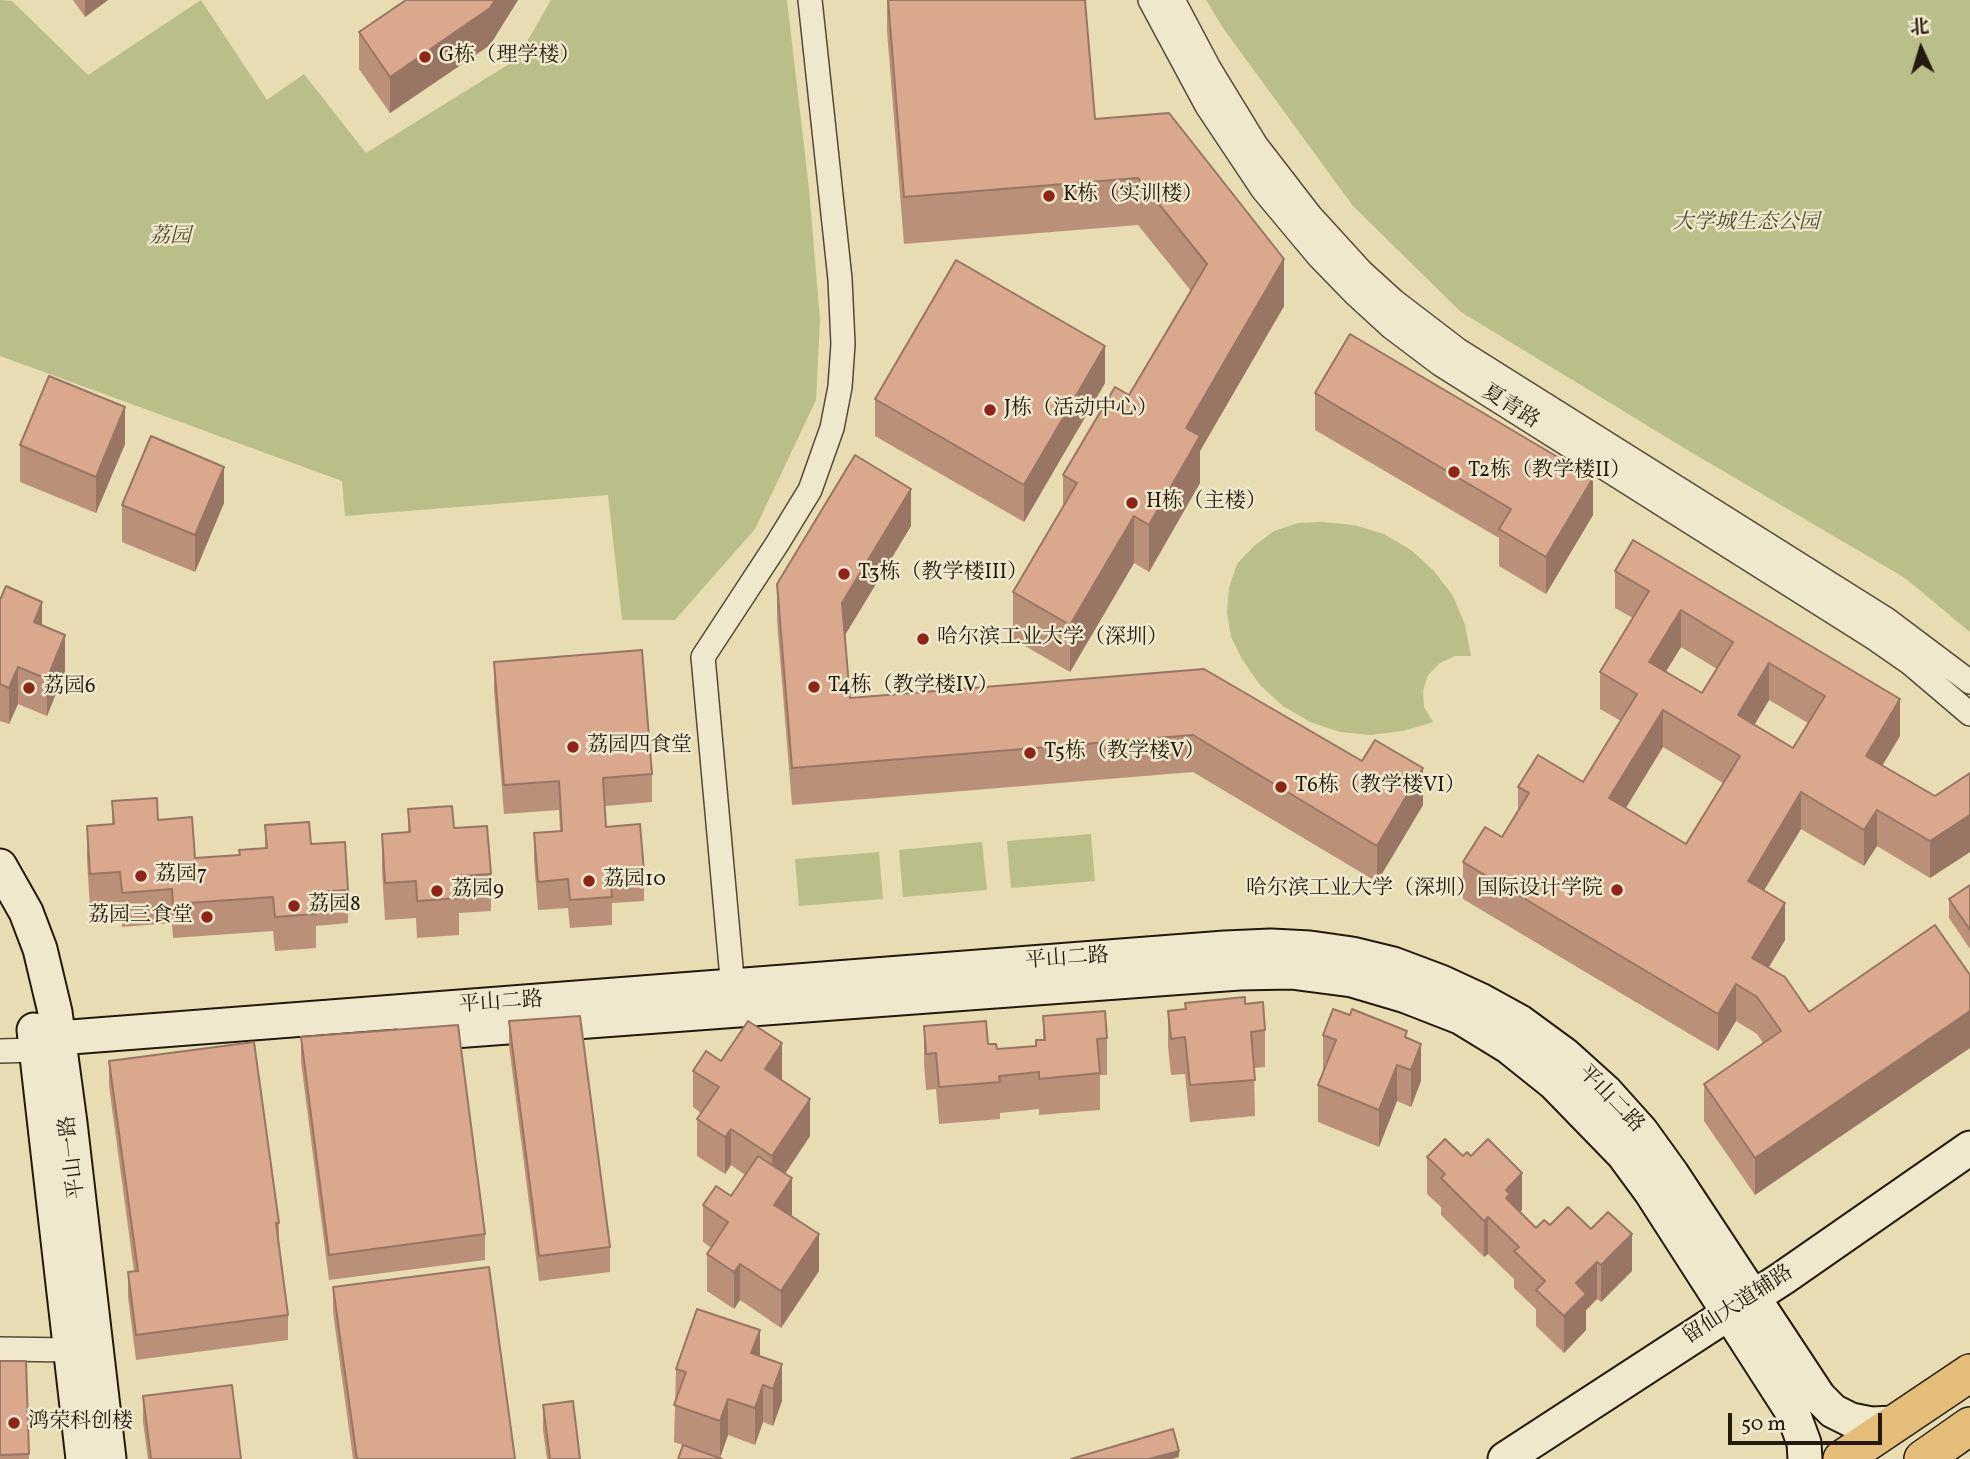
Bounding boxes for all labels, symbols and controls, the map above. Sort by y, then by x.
north arrow [1886,14,1956,84]
text: 北 [1909,14,1930,42]
place label: G栋（理学楼） [439,44,580,70]
marker: G栋（理学楼） [417,49,433,65]
place label: K栋（实训楼） [1063,183,1203,209]
marker: K栋（实训楼） [1041,188,1057,204]
park label: 大学城生态公园 [1673,211,1819,237]
park label: 荔园 [149,225,191,251]
street label: 夏青路 [1477,381,1543,435]
place label: J栋（活动中心） [1004,397,1158,423]
marker: J栋（活动中心） [982,402,998,418]
place label: T2栋（教学楼II） [1468,459,1631,485]
marker: T2栋（教学楼II） [1446,464,1462,480]
place label: H栋（主楼） [1146,490,1267,516]
marker: H栋（主楼） [1124,495,1140,511]
place label: T3栋（教学楼III） [858,561,1028,587]
marker: T3栋（教学楼III） [836,566,852,582]
place label: 哈尔滨工业大学（深圳） [937,626,1168,652]
marker: 哈尔滨工业大学（深圳） [915,631,931,647]
place label: T4栋（教学楼IV） [828,674,999,700]
place label: 荔园6 [43,675,96,701]
marker: T4栋（教学楼IV） [806,679,822,695]
marker: 荔园6 [21,680,37,696]
place label: 荔园四食堂 [587,734,692,760]
marker: 荔园四食堂 [565,739,581,755]
place label: T5栋（教学楼V） [1044,740,1205,766]
marker: T5栋（教学楼V） [1022,745,1038,761]
place label: T6栋（教学楼VI） [1295,774,1466,800]
marker: T6栋（教学楼VI） [1273,779,1289,795]
place label: 荔园7 [155,863,207,889]
marker: 荔园7 [133,868,149,884]
place label: 荔园10 [603,868,666,894]
marker: 荔园10 [581,873,597,889]
place label: 哈尔滨工业大学（深圳）国际设计学院 [1246,877,1603,903]
place label: 荔园9 [451,878,504,904]
marker: 哈尔滨工业大学（深圳）国际设计学院 [1609,882,1625,898]
marker: 荔园9 [429,883,445,899]
place label: 荔园8 [308,893,361,919]
marker: 荔园8 [286,898,302,914]
place label: 荔园三食堂 [88,904,193,930]
marker: 荔园三食堂 [199,909,215,925]
street label: 平山二路 [1024,945,1110,975]
street label: 平山二路 [458,989,544,1019]
street label: 平山二路 [1572,1061,1648,1139]
street label: 平山一路 [56,1114,92,1200]
street label: 留仙大道辅路 [1679,1261,1799,1351]
scale bar [1732,1400,1886,1444]
place label: 鸿荣科创楼 [28,1410,133,1436]
text: 50 m [1741,1410,1786,1439]
marker: 鸿荣科创楼 [6,1415,22,1431]

